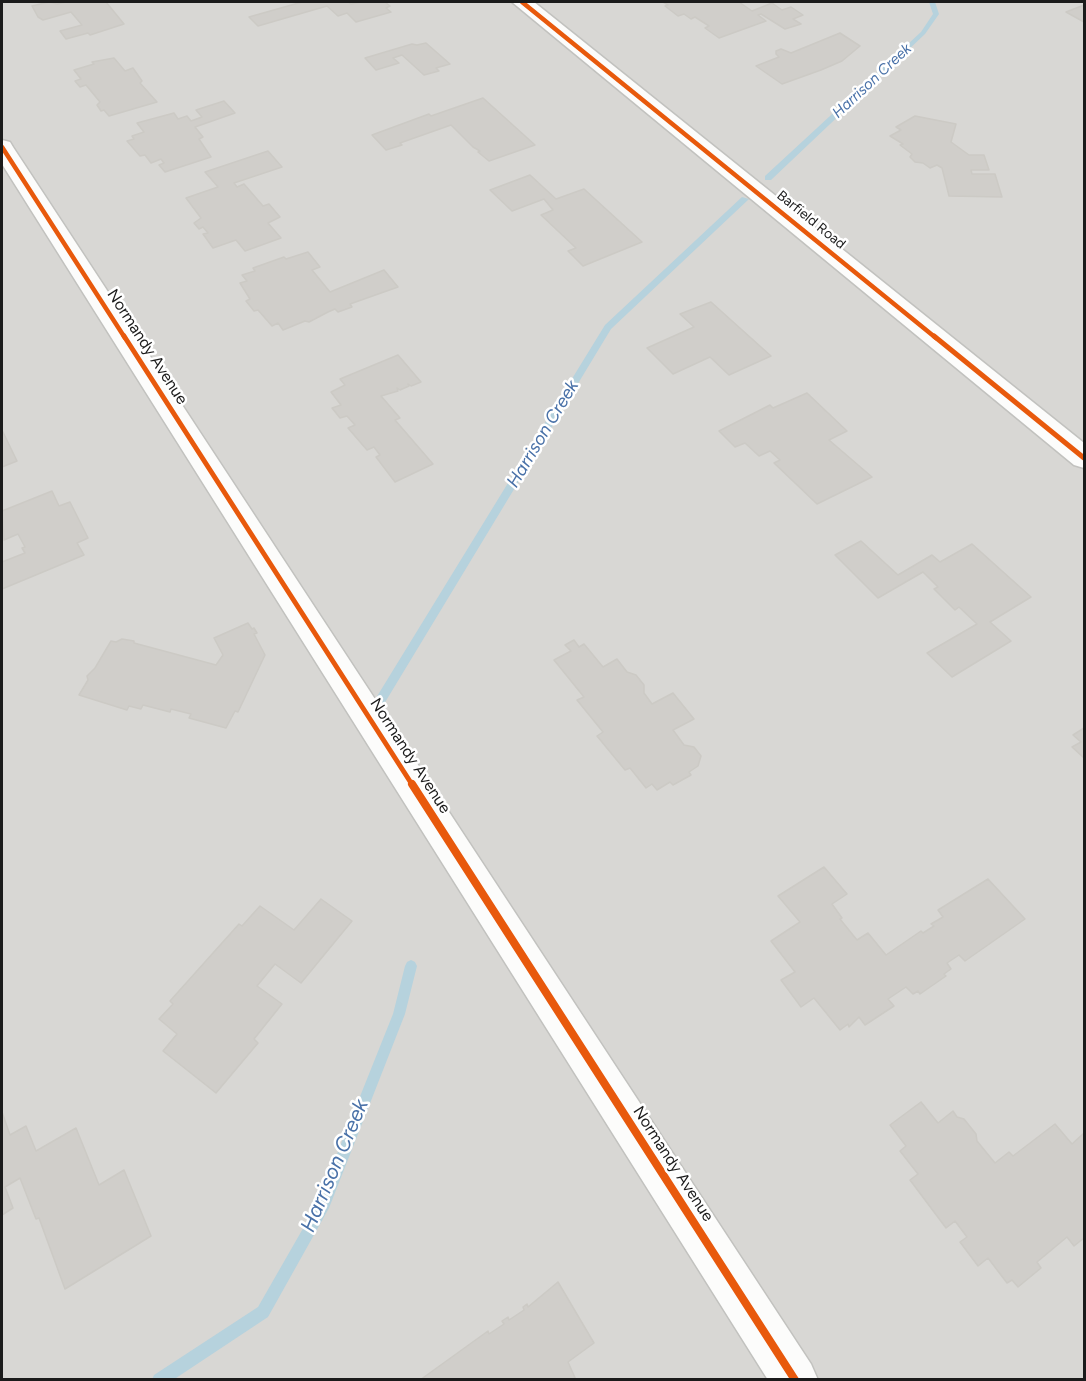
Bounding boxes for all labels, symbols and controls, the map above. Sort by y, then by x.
water label: Harrison Creek [829,40,915,122]
street label: Barfield Road [773,187,849,253]
street label: Normandy Avenue [103,286,191,408]
water label: Harrison Creek [502,376,584,492]
street label: Normandy Avenue [366,695,454,817]
water label: Harrison Creek [296,1096,374,1236]
street label: Normandy Avenue [629,1103,717,1225]

